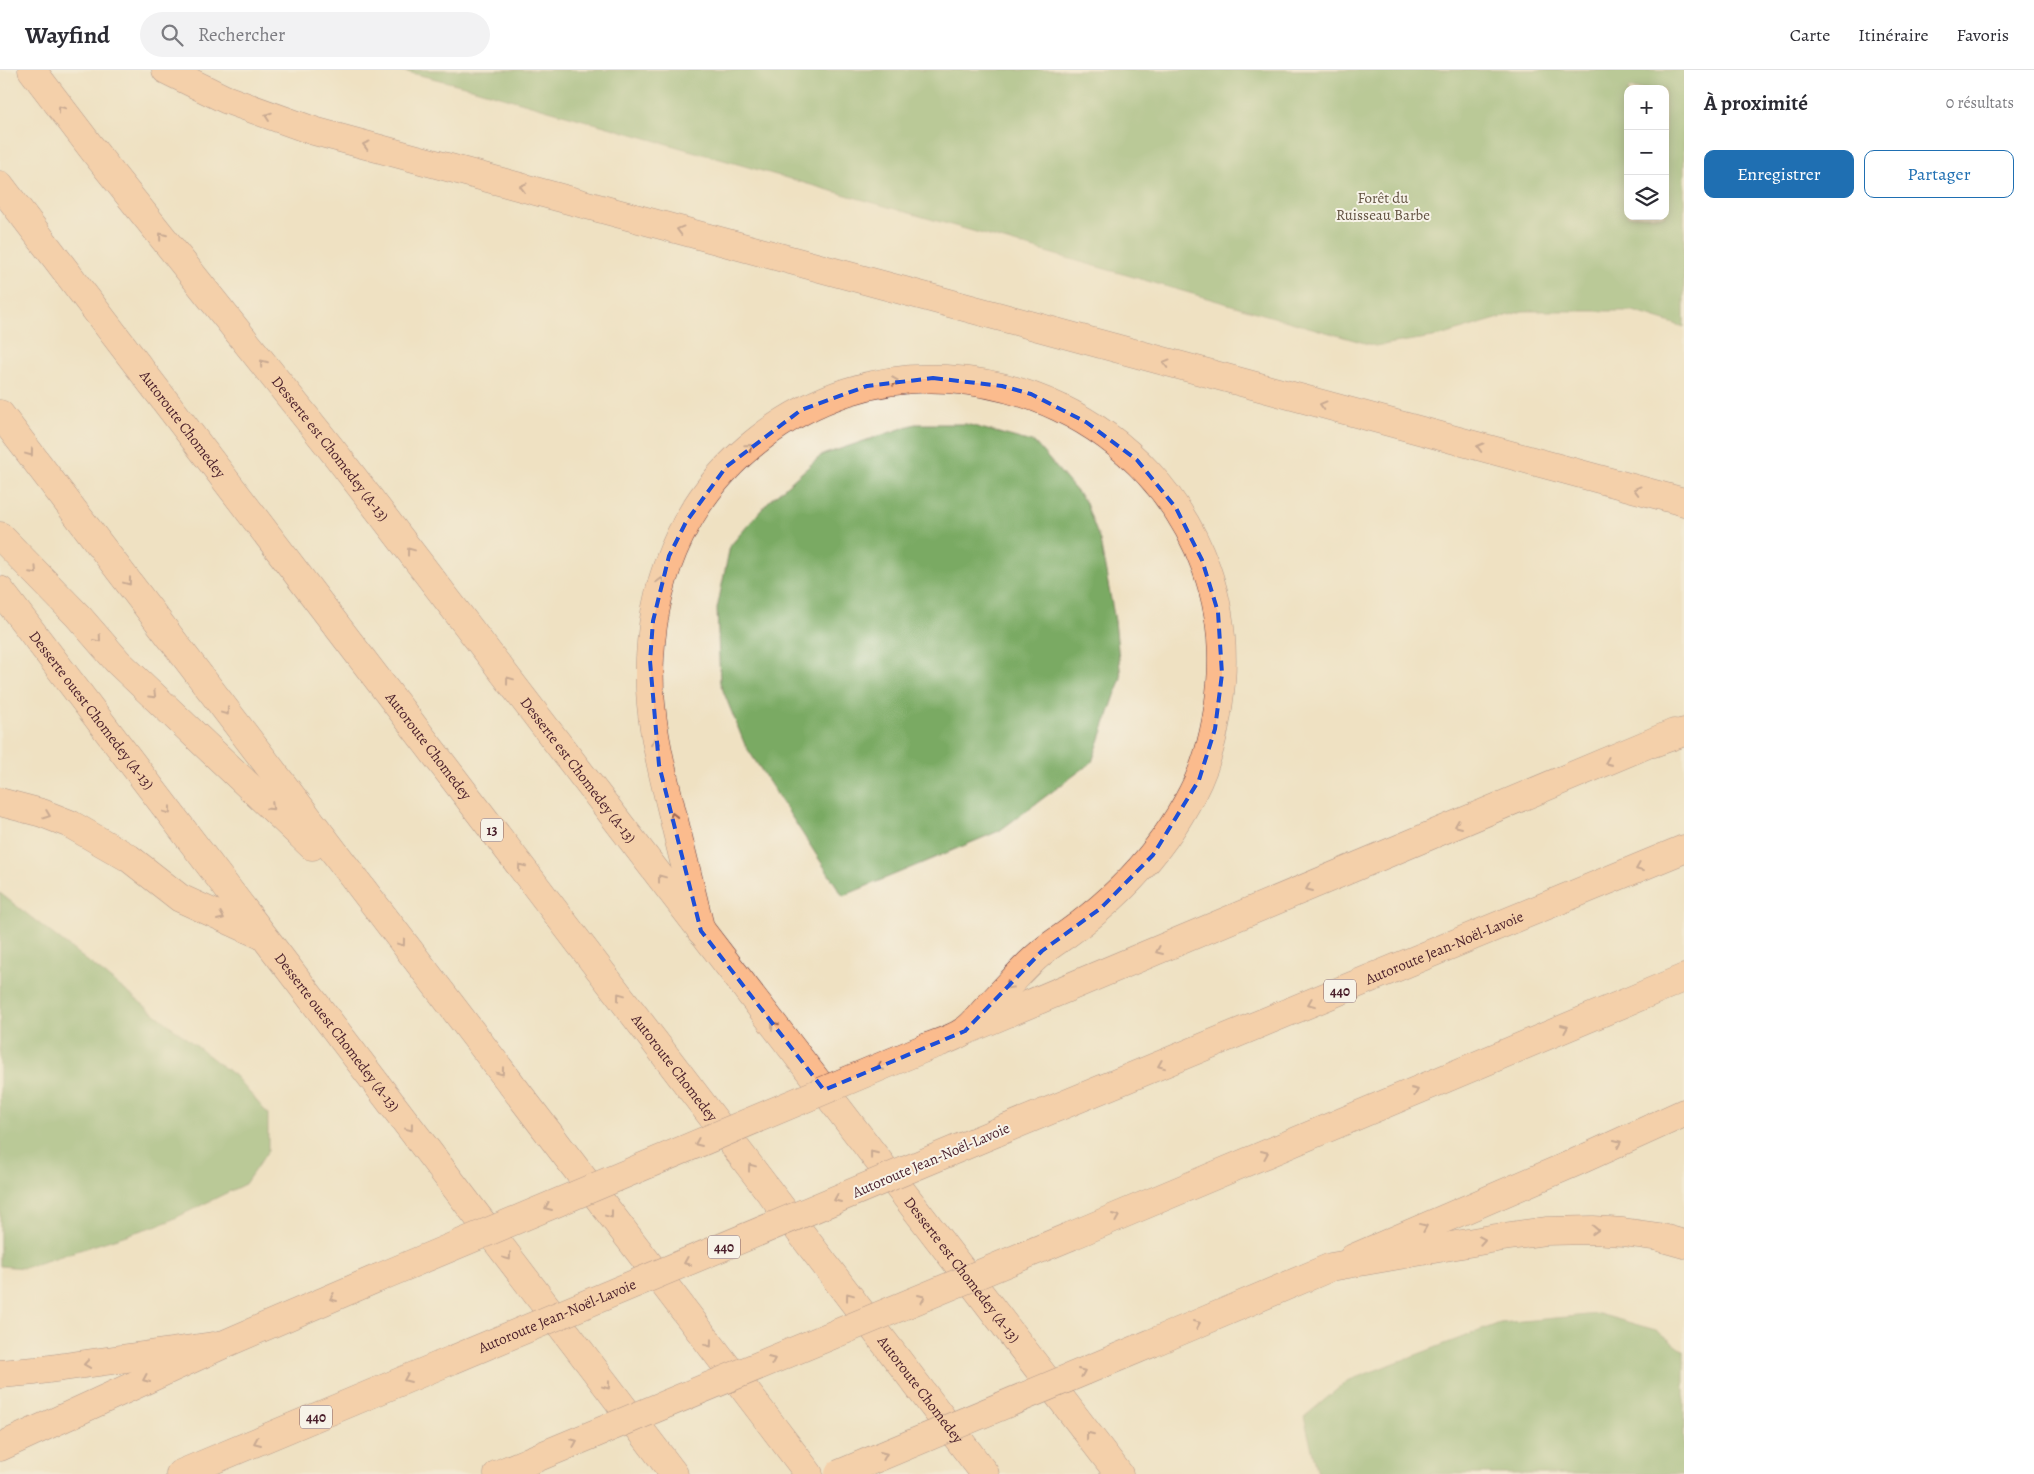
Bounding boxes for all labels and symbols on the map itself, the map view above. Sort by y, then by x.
one-way arrow [59,106,67,115]
one-way arrow [264,112,272,122]
one-way arrow [362,140,370,150]
one-way arrow [519,183,527,193]
park label: Forêt du Ruisseau Barbe [1336,188,1430,225]
one-way arrow [675,225,684,236]
one-way arrow [158,233,167,242]
one-way arrow [1162,358,1171,369]
one-way arrow [261,360,269,369]
street label: Autoroute Chomedey [135,365,231,482]
street label: Desserte est Chomedey (A-13) [267,372,393,525]
one-way arrow [891,376,899,387]
one-way arrow [1320,400,1328,410]
one-way arrow [1476,442,1485,453]
one-way arrow [743,444,752,452]
one-way arrow [24,447,32,456]
one-way arrow [1633,485,1642,495]
one-way arrow [407,547,416,557]
one-way arrow [28,565,37,574]
one-way arrow [122,576,131,586]
one-way arrow [656,577,666,585]
street label: Desserte ouest Chomedey (A-13) [25,627,159,794]
one-way arrow [92,633,101,642]
one-way arrow [506,676,515,686]
street label: Autoroute Chomedey [380,687,476,804]
one-way arrow [147,689,156,698]
street label: Desserte est Chomedey (A-13) [516,693,641,847]
one-way arrow [221,706,230,715]
one-way arrow [650,737,661,745]
one-way arrow [1604,755,1613,766]
one-way arrow [265,801,274,810]
one-way arrow [163,805,171,814]
one-way arrow [42,809,51,819]
one-way arrow [668,811,679,820]
road number: 13 [481,818,503,842]
one-way arrow [1454,818,1463,829]
one-way arrow [1635,862,1644,872]
one-way arrow [518,864,527,873]
one-way arrow [658,874,667,884]
one-way arrow [1305,881,1314,892]
street label: Autoroute Jean-Noël-Lavoie [1361,906,1527,990]
one-way arrow [216,911,225,921]
one-way arrow [397,937,405,946]
one-way arrow [1155,944,1164,955]
street label: Desserte ouest Chomedey (A-13) [270,949,404,1116]
road number: 440 [1324,979,1356,1002]
one-way arrow [1006,980,1015,989]
one-way arrow [617,992,626,1002]
one-way arrow [1307,997,1316,1008]
street label: Autoroute Chomedey [626,1009,722,1126]
one-way arrow [771,1022,779,1031]
one-way arrow [1560,1024,1569,1035]
one-way arrow [1157,1059,1165,1069]
one-way arrow [876,1060,885,1071]
one-way arrow [495,1066,504,1076]
one-way arrow [1410,1087,1419,1098]
street label: Autoroute Jean-Noël-Lavoie [848,1118,1013,1203]
one-way arrow [404,1122,413,1131]
one-way arrow [694,1137,703,1148]
one-way arrow [1613,1138,1622,1149]
one-way arrow [1261,1150,1269,1160]
one-way arrow [870,1151,878,1160]
one-way arrow [748,1164,756,1173]
one-way arrow [833,1193,842,1204]
street label: Desserte est Chomedey (A-13) [900,1193,1025,1347]
one-way arrow [545,1201,553,1211]
one-way arrow [605,1209,613,1218]
one-way arrow [1111,1213,1120,1224]
one-way arrow [1419,1223,1428,1234]
one-way arrow [1591,1225,1599,1236]
road number: 440 [708,1236,740,1258]
one-way arrow [1478,1236,1486,1246]
one-way arrow [502,1251,511,1261]
one-way arrow [683,1255,692,1266]
street label: Autoroute Jean-Noël-Lavoie [474,1274,639,1358]
one-way arrow [329,1291,338,1302]
one-way arrow [847,1293,855,1302]
one-way arrow [917,1293,926,1304]
one-way arrow [1192,1320,1201,1330]
street label: Autoroute Chomedey [872,1331,968,1448]
one-way arrow [704,1338,712,1347]
one-way arrow [767,1356,776,1366]
one-way arrow [83,1358,91,1369]
one-way arrow [1077,1368,1086,1379]
one-way arrow [403,1372,412,1383]
one-way arrow [142,1373,151,1384]
one-way arrow [601,1380,610,1390]
road number: 440 [300,1405,332,1428]
one-way arrow [1086,1431,1095,1441]
one-way arrow [253,1435,262,1446]
one-way arrow [569,1438,577,1448]
one-way arrow [879,1451,888,1462]

